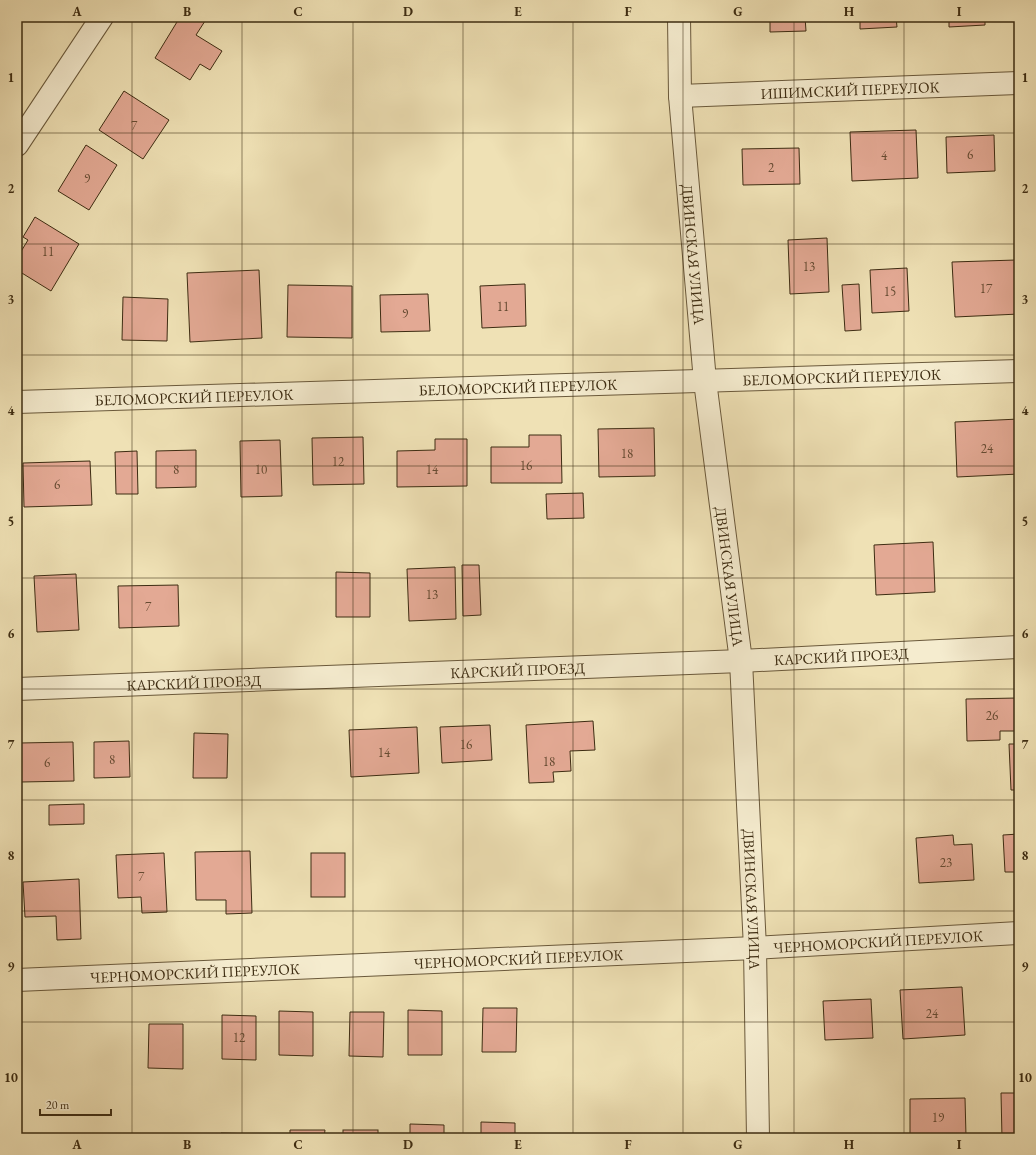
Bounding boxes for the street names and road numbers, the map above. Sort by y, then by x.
street label: ИШИМСКИЙ ПЕРЕУЛОК [760,77,940,102]
street label: ДВИНСКАЯ УЛИЦА [678,183,710,326]
street label: БЕЛОМОРСКИЙ ПЕРЕУЛОК [742,364,941,389]
street label: БЕЛОМОРСКИЙ ПЕРЕУЛОК [418,374,617,399]
street label: БЕЛОМОРСКИЙ ПЕРЕУЛОК [94,384,294,409]
street label: ДВИНСКАЯ УЛИЦА [712,505,749,648]
street label: КАРСКИЙ ПРОЕЗД [773,643,909,669]
street label: КАРСКИЙ ПРОЕЗД [450,658,585,682]
street label: КАРСКИЙ ПРОЕЗД [126,670,262,694]
street label: ДВИНСКАЯ УЛИЦА [740,828,765,970]
street label: ЧЕРНОМОРСКИЙ ПЕРЕУЛОК [773,926,983,956]
street label: ЧЕРНОМОРСКИЙ ПЕРЕУЛОК [413,944,624,972]
street label: ЧЕРНОМОРСКИЙ ПЕРЕУЛОК [90,958,300,986]

